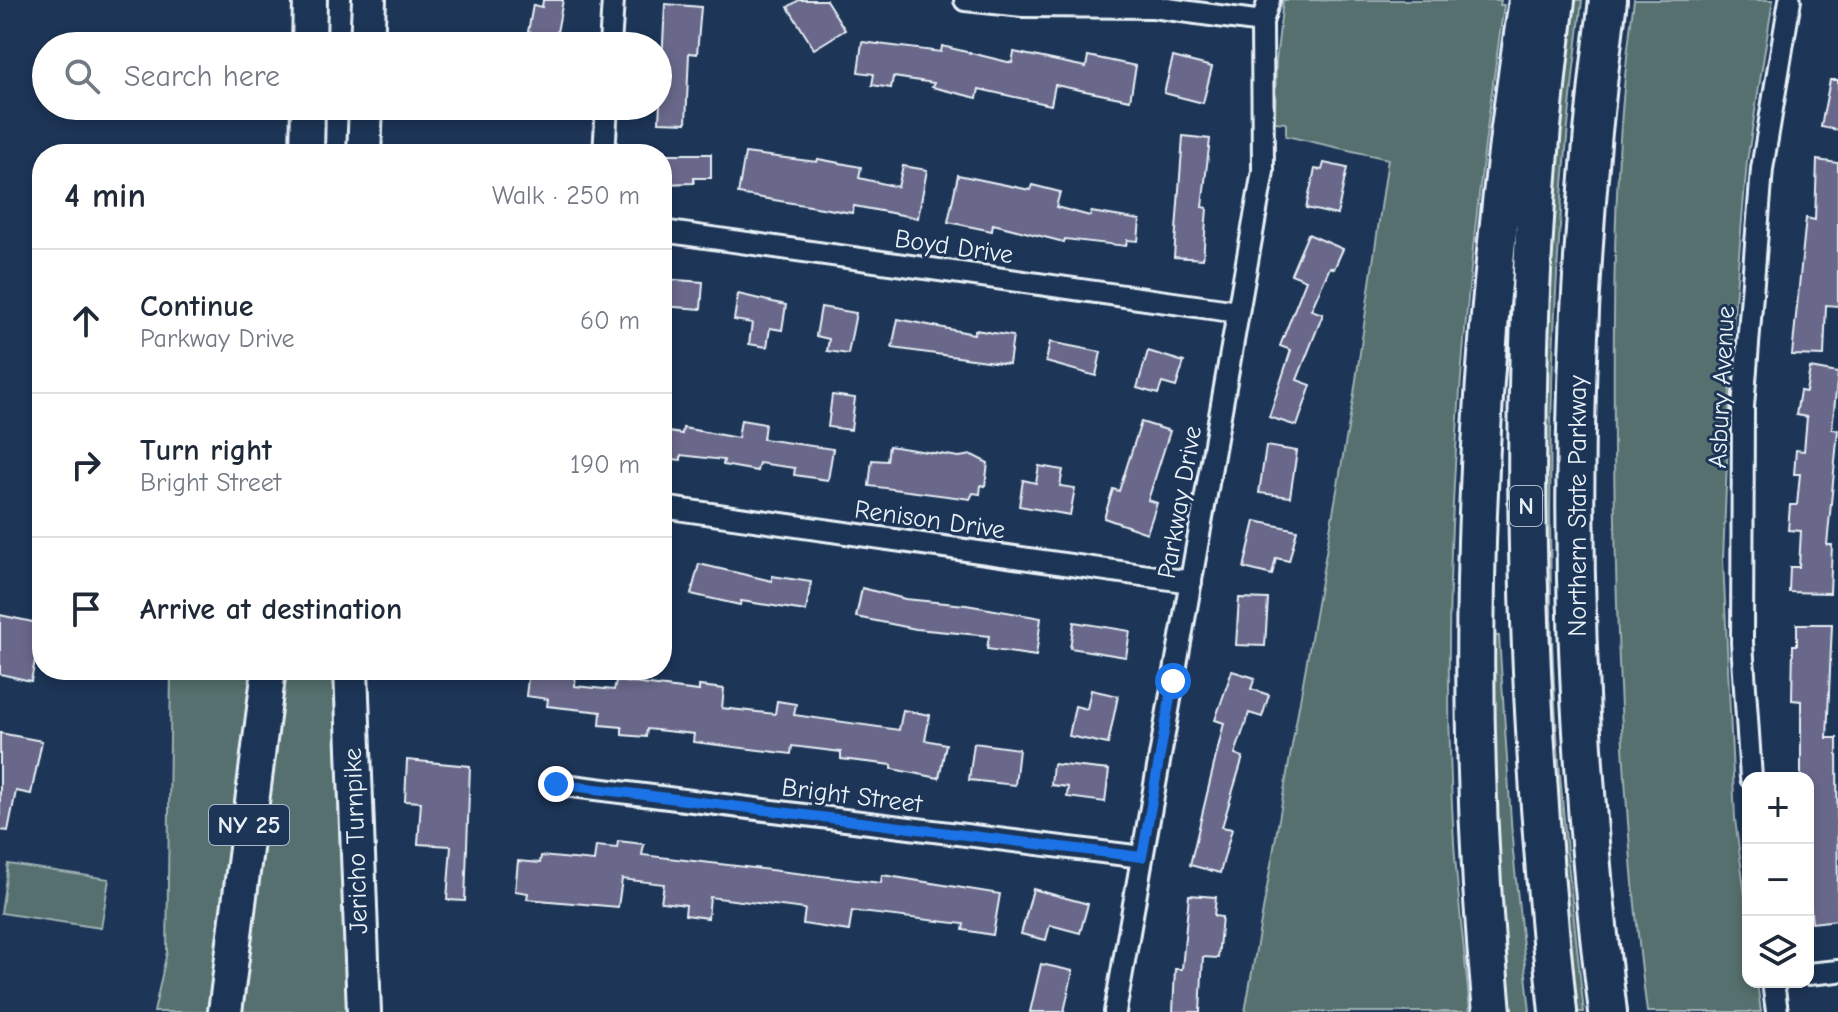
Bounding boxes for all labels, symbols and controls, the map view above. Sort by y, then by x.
search box [32,32,672,120]
icon: search [60,54,104,98]
text: Search here [124,59,280,94]
text: 4 min [64,176,146,216]
text: Walk · 250 m [492,181,640,211]
street label: Boyd Drive [893,224,1015,270]
text: Continue [140,289,254,324]
icon: ahead [64,299,108,343]
street label: Asbury Avenue [1703,305,1741,469]
text: 60 m [580,306,640,336]
text: Parkway Drive [140,324,295,354]
street label: Northern State Parkway [1563,375,1593,637]
street label: Parkway Drive [1152,423,1208,581]
text: Turn right [140,433,272,468]
icon: right [64,443,108,487]
text: 190 m [570,450,640,480]
text: Bright Street [140,468,281,498]
road number: N [1510,486,1542,526]
street label: Renison Drive [853,495,1007,545]
icon: arrive [64,587,108,631]
text: Arrive at destination [140,592,402,627]
route start [1155,663,1191,699]
street label: Jericho Turnpike [338,747,374,935]
route end [538,766,574,802]
street label: Bright Street [780,772,925,820]
map controls [1742,772,1814,988]
button: + [1742,772,1814,844]
road number: NY 25 [209,805,289,845]
button: − [1742,844,1814,916]
button: layers [1742,916,1814,988]

